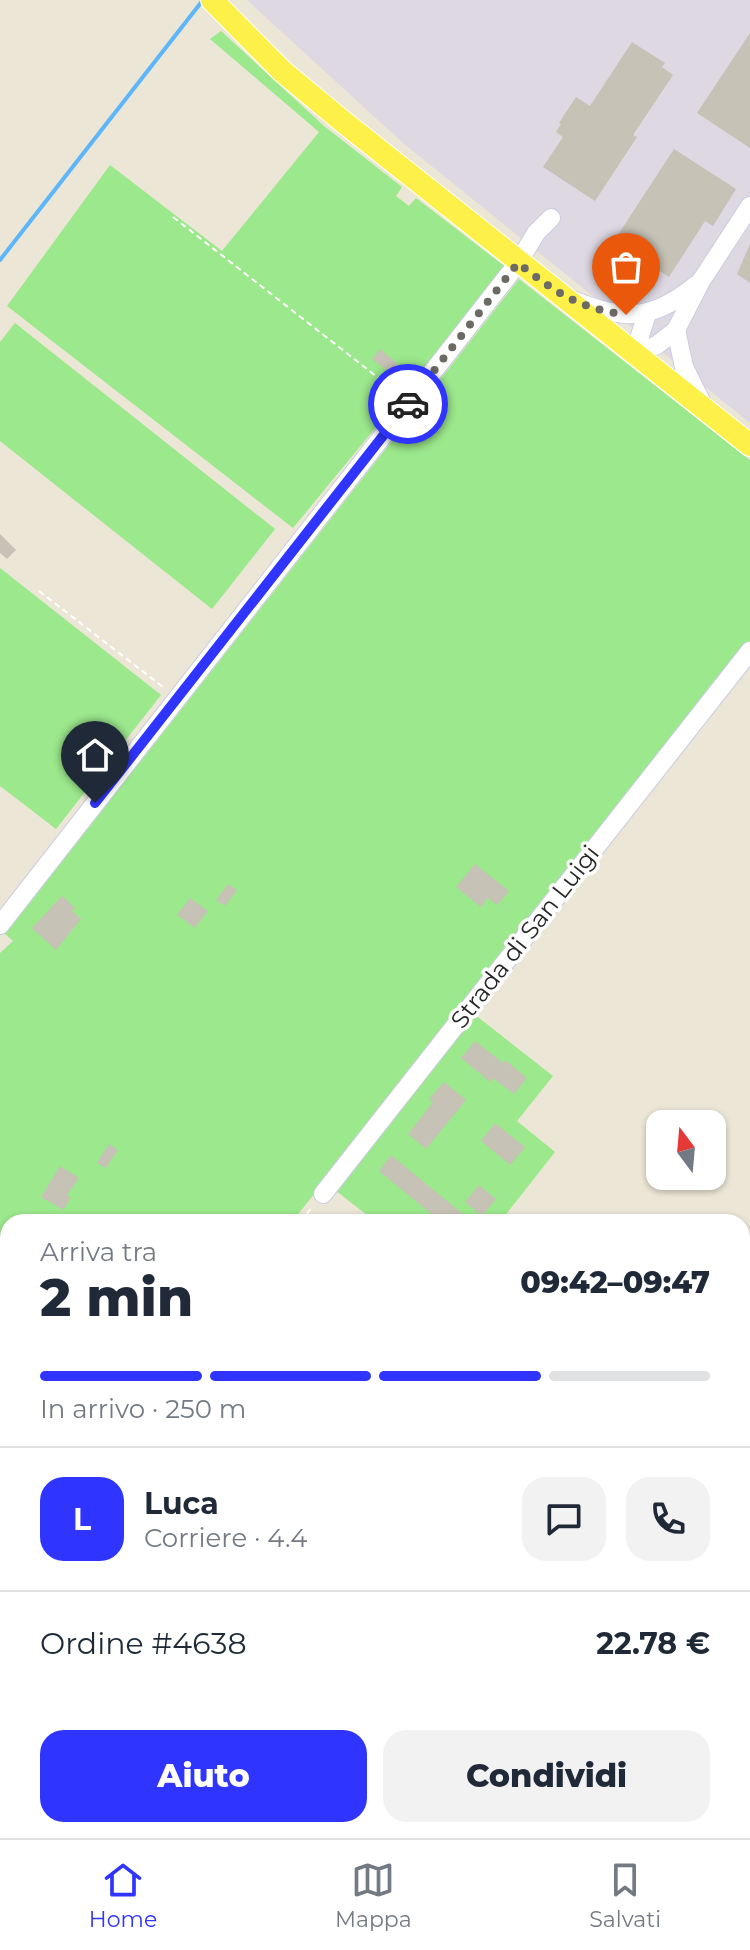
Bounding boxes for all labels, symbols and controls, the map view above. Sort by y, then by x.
pin [592,233,660,315]
icon: bag [604,245,648,289]
courier [368,364,448,444]
icon: car [386,382,430,426]
pin [61,721,129,803]
icon: home [73,733,117,777]
street label: Strada di San Luigi [444,840,605,1034]
north arrow [646,1110,726,1190]
map controls [646,1110,726,1190]
text: Arriva tra [40,1236,157,1268]
text: 09:42–09:47 [520,1264,710,1301]
text: 2 min [40,1266,193,1329]
text: In arrivo · 250 m [40,1393,246,1425]
button: chat [522,1477,606,1561]
button: phone [626,1477,710,1561]
text: Luca [144,1485,219,1522]
text: L [73,1501,91,1538]
text: Corriere · 4.4 [144,1522,307,1554]
text: Ordine #4638 [40,1625,247,1662]
text: 22.78 € [596,1625,710,1662]
button: Aiuto [40,1730,367,1822]
button: Condividi [383,1730,710,1822]
tab: Home [89,1858,157,1933]
tab: Mappa [335,1858,412,1933]
tab: Salvati [589,1858,661,1933]

